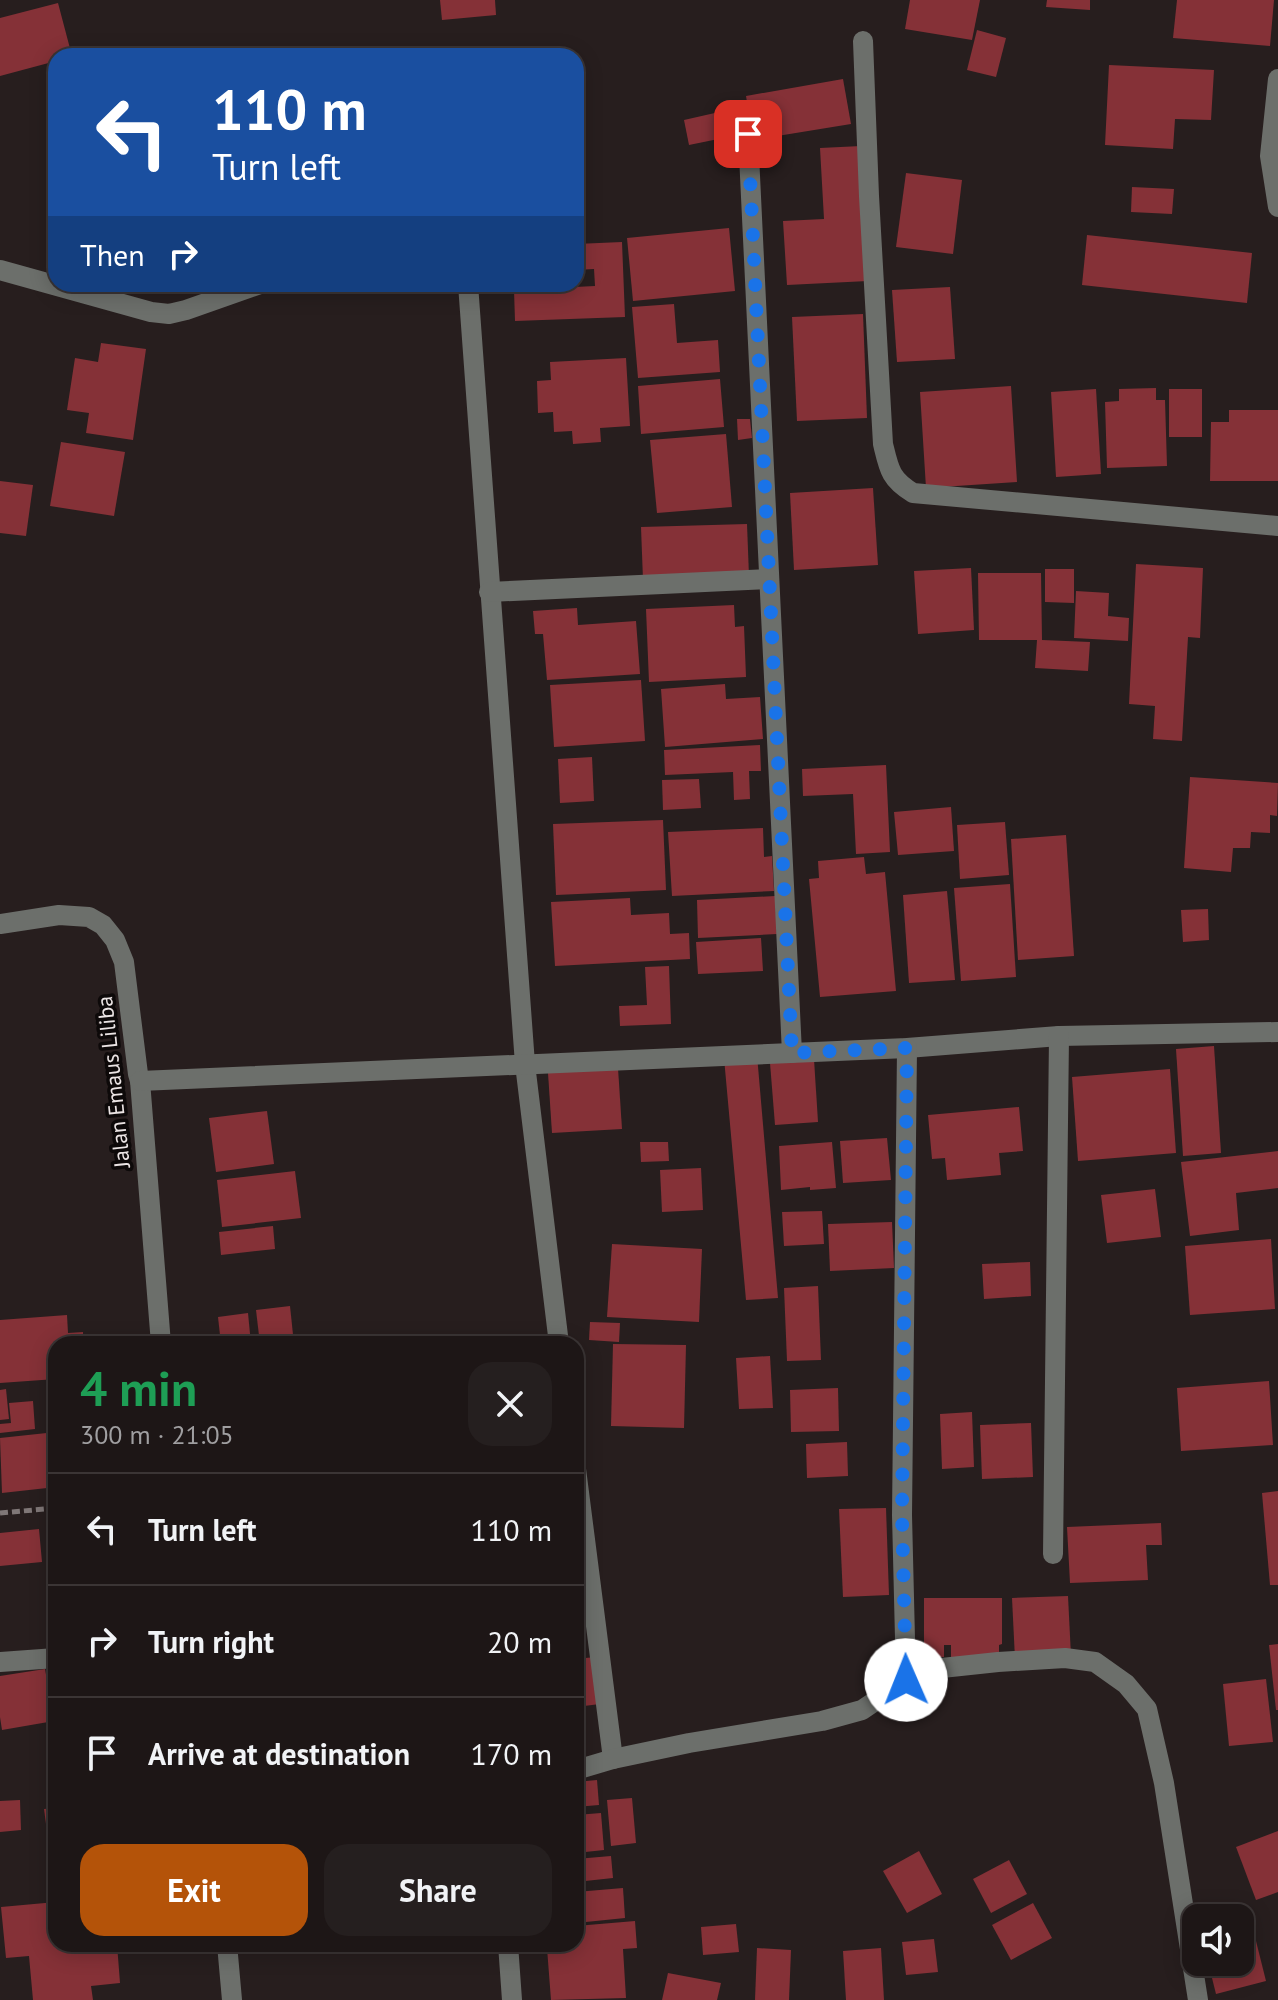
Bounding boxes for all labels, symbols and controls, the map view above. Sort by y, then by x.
text: 110 m [212,73,367,145]
icon: left [80,80,184,184]
pin [714,100,782,168]
icon: arrive [726,112,770,156]
text: Turn left [212,143,341,190]
icon: right [161,232,205,276]
text: Then [80,235,145,274]
street label: Jalan Emaus Liliba [90,995,136,1170]
text: 4 min [80,1357,197,1419]
button: close [468,1362,552,1446]
text: 300 m · 21:05 [80,1418,234,1451]
icon: left [80,1507,124,1551]
text: Turn left [148,1510,256,1549]
text: 110 m [471,1510,552,1549]
icon: right [80,1619,124,1663]
text: Turn right [148,1622,274,1661]
text: 20 m [487,1622,552,1661]
position arrow [864,1638,948,1722]
icon: arrive [80,1731,124,1775]
text: Arrive at destination [148,1734,410,1773]
text: 170 m [471,1734,552,1773]
button: Exit [80,1844,308,1936]
button: Share [324,1844,552,1936]
map controls [1182,1904,1254,1976]
button: sound [1182,1904,1254,1976]

